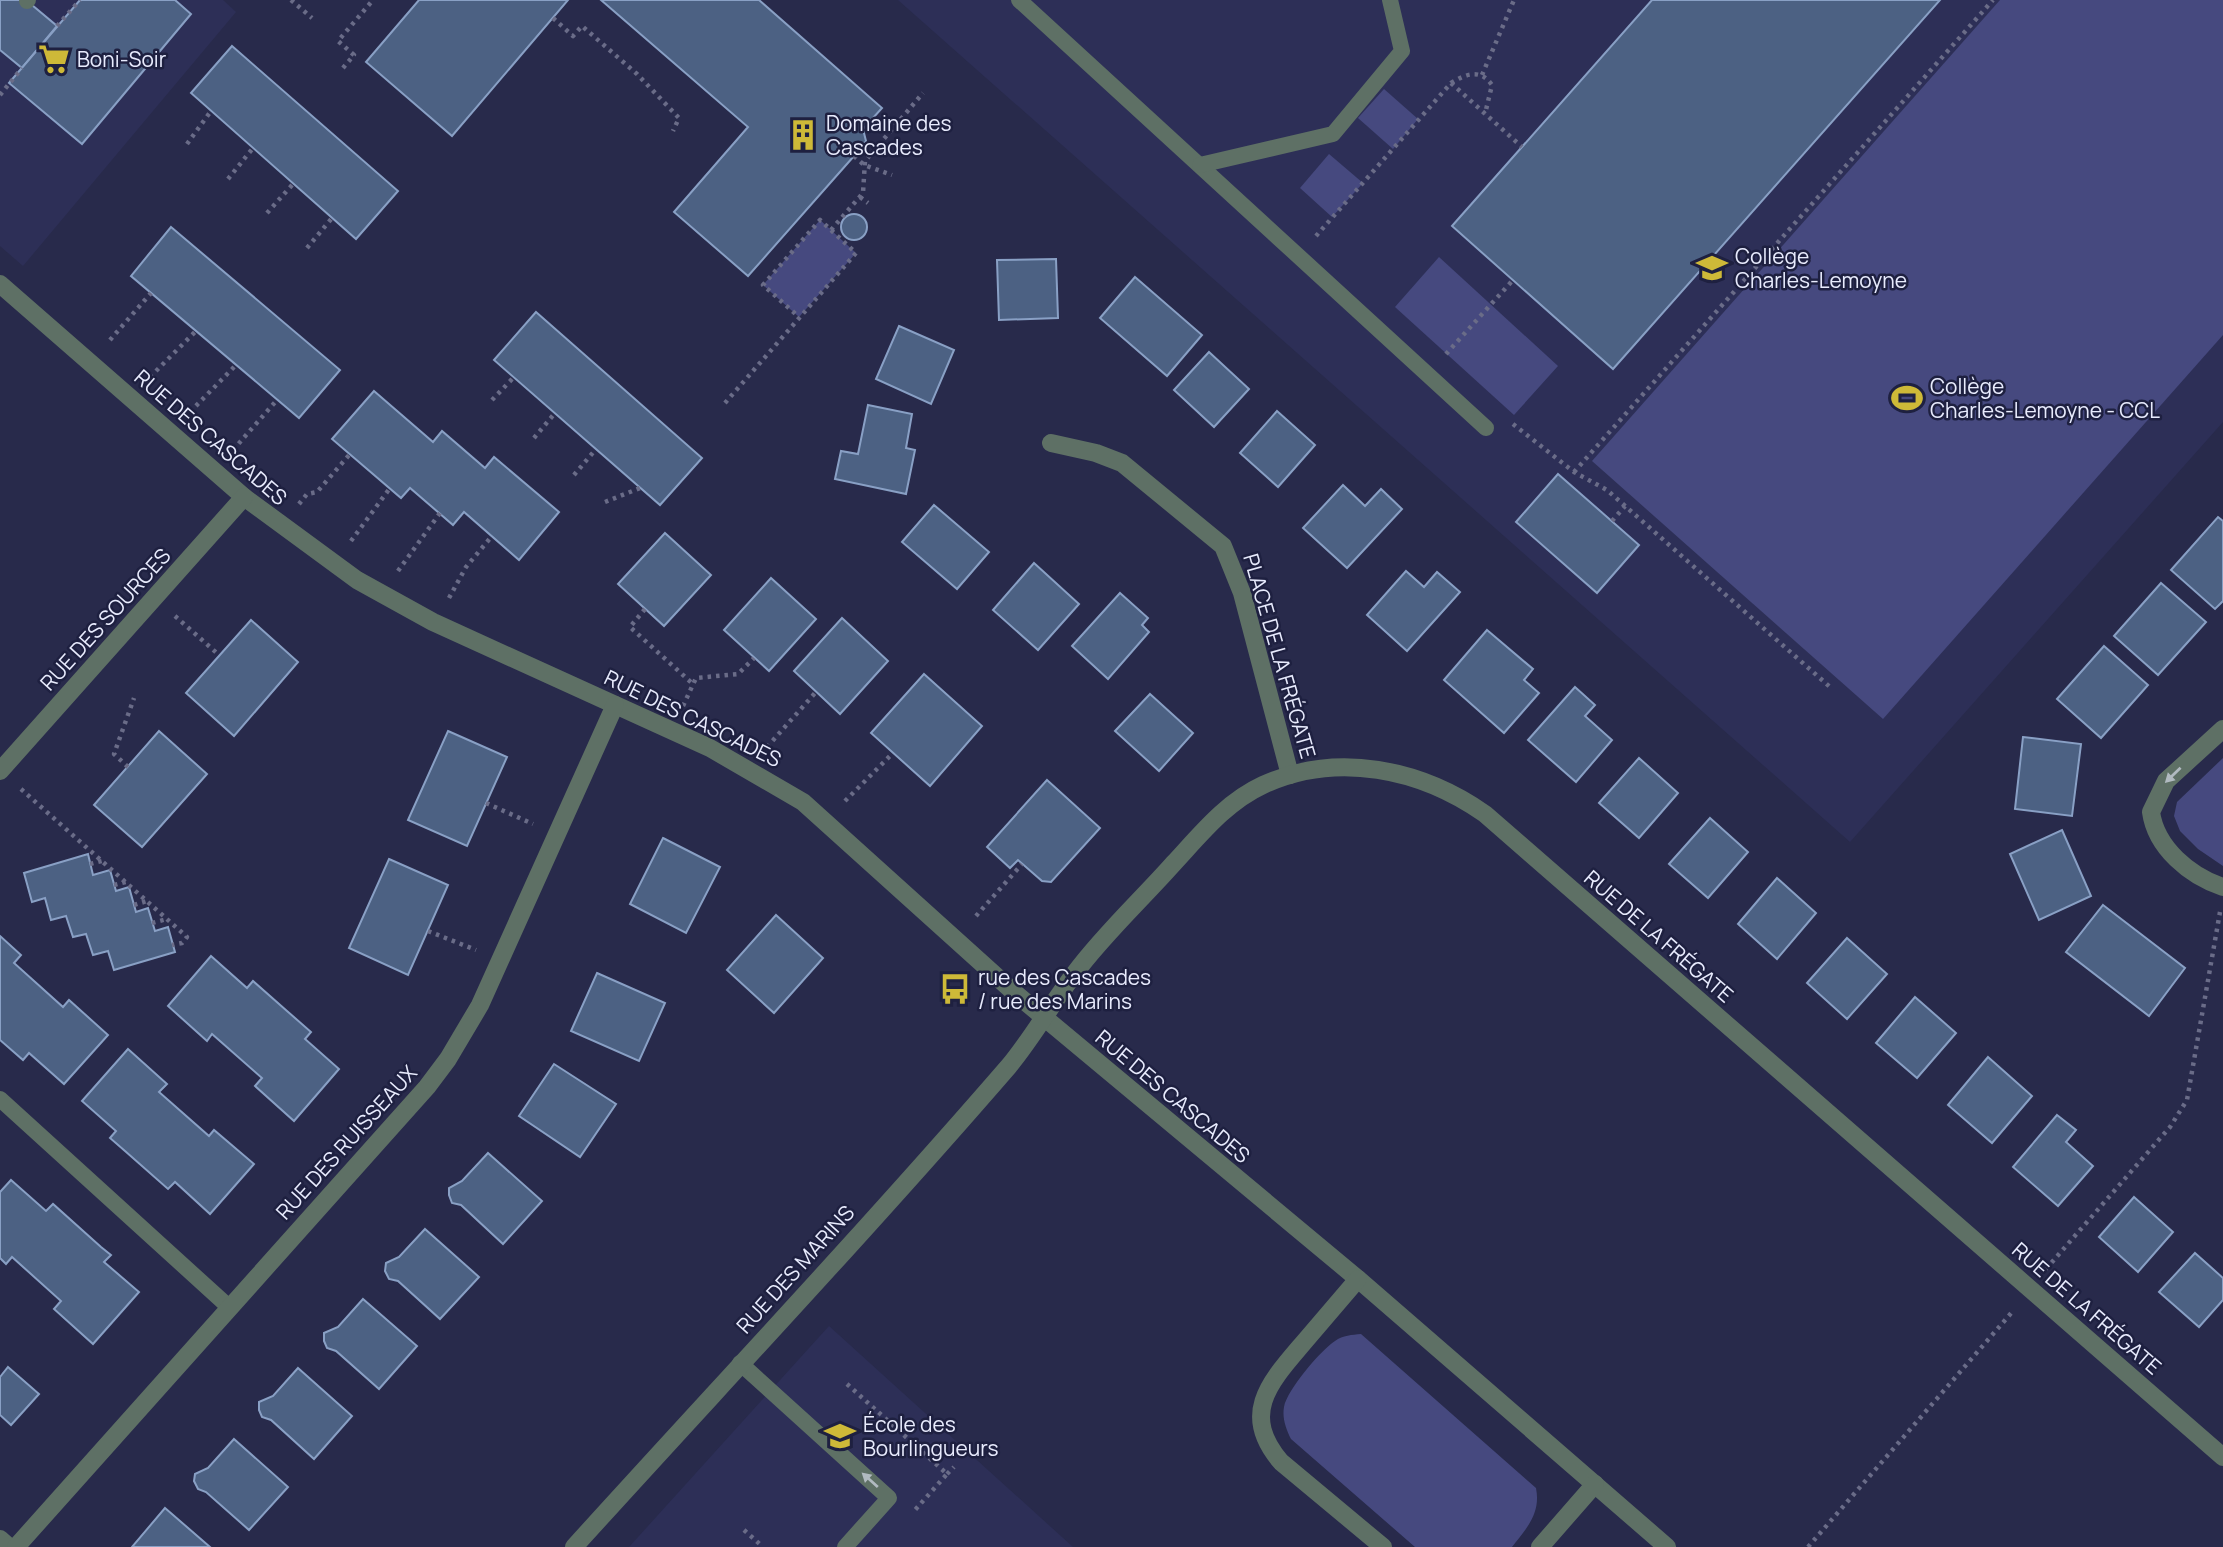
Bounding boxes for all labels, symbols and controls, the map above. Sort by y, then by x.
supermarket icon: Boni-Soir [37,42,71,76]
place label: Boni-Soir [77,45,167,73]
place label: Domaine des Cascades [826,109,952,161]
building icon: Domaine des Cascades [786,118,820,152]
place label: Collège Charles-Lemoyne [1735,242,1907,294]
school or university icon: Collège Charles-Lemoyne [1695,251,1729,285]
street label: RUE DES CASCADES [129,363,293,511]
place label: Collège Charles-Lemoyne - CCL [1930,372,2160,424]
sports icon: Collège Charles-Lemoyne - CCL [1890,381,1924,415]
street label: RUE DES SOURCES [34,542,176,696]
street label: PLACE DE LA FRÉGATE [1237,550,1323,762]
street label: RUE DES CASCADES [600,663,786,773]
one-way arrow [2164,767,2181,784]
street label: RUE DE LA FRÉGATE [1579,864,1739,1008]
place label: rue des Cascades / rue des Marins [978,963,1151,1015]
bus stop icon: rue des Cascades / rue des Marins [938,972,972,1006]
street label: RUE DES CASCADES [1090,1023,1256,1169]
street label: RUE DES RUISSEAUX [269,1059,423,1225]
street label: RUE DES MARINS [730,1199,860,1339]
street label: RUE DE LA FRÉGATE [2007,1236,2167,1380]
place label: École des Bourlingueurs [863,1410,998,1462]
school or university icon: École des Bourlingueurs [823,1419,857,1453]
one-way arrow [861,1473,878,1488]

